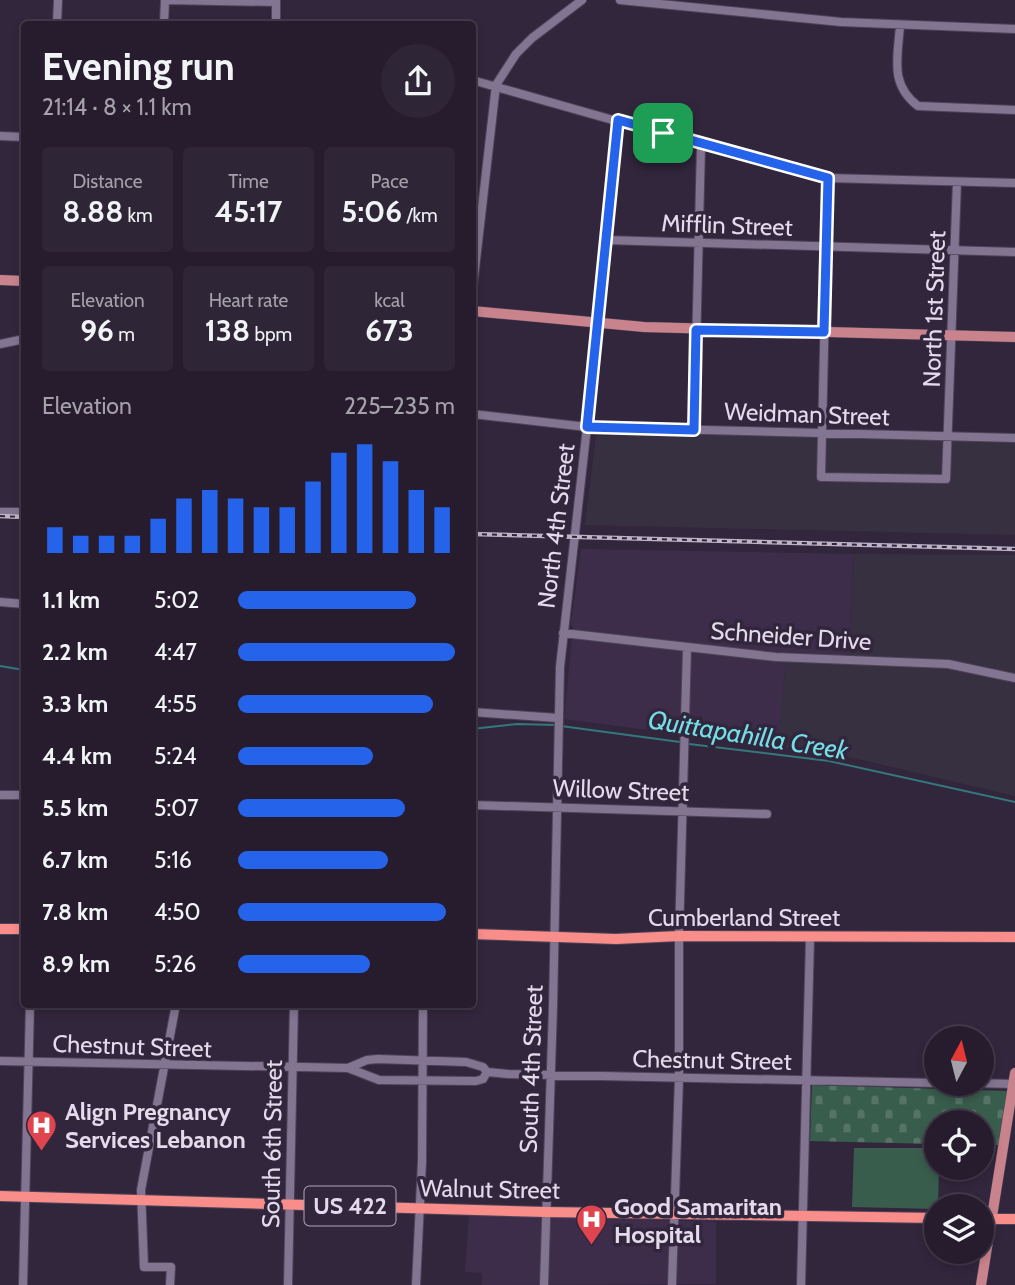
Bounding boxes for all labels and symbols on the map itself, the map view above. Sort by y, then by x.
pin [633,103,693,163]
street label: Mifflin Street [661,208,793,242]
street label: North 1st Street [917,230,951,388]
street label: Weidman Street [724,397,890,431]
street label: North 4th Street [531,442,581,610]
street label: Schneider Drive [710,616,872,656]
water label: Quittapahilla Creek [646,703,851,767]
street label: Willow Street [552,773,690,807]
street label: Cumberland Street [648,903,840,932]
street label: South 4th Street [514,984,548,1154]
north arrow [924,1026,994,1096]
street label: Chestnut Street [52,1029,212,1063]
street label: Chestnut Street [632,1044,792,1076]
street label: South 6th Street [256,1060,288,1228]
place label: Align Pregnancy Services Lebanon [65,1097,246,1154]
hospital icon: Align Pregnancy Services Lebanon [25,1108,59,1152]
street label: Walnut Street [420,1173,560,1205]
road number: US 422 [304,1186,396,1226]
place label: Good Samaritan Hospital [614,1192,782,1249]
hospital icon: Good Samaritan Hospital [574,1203,608,1247]

